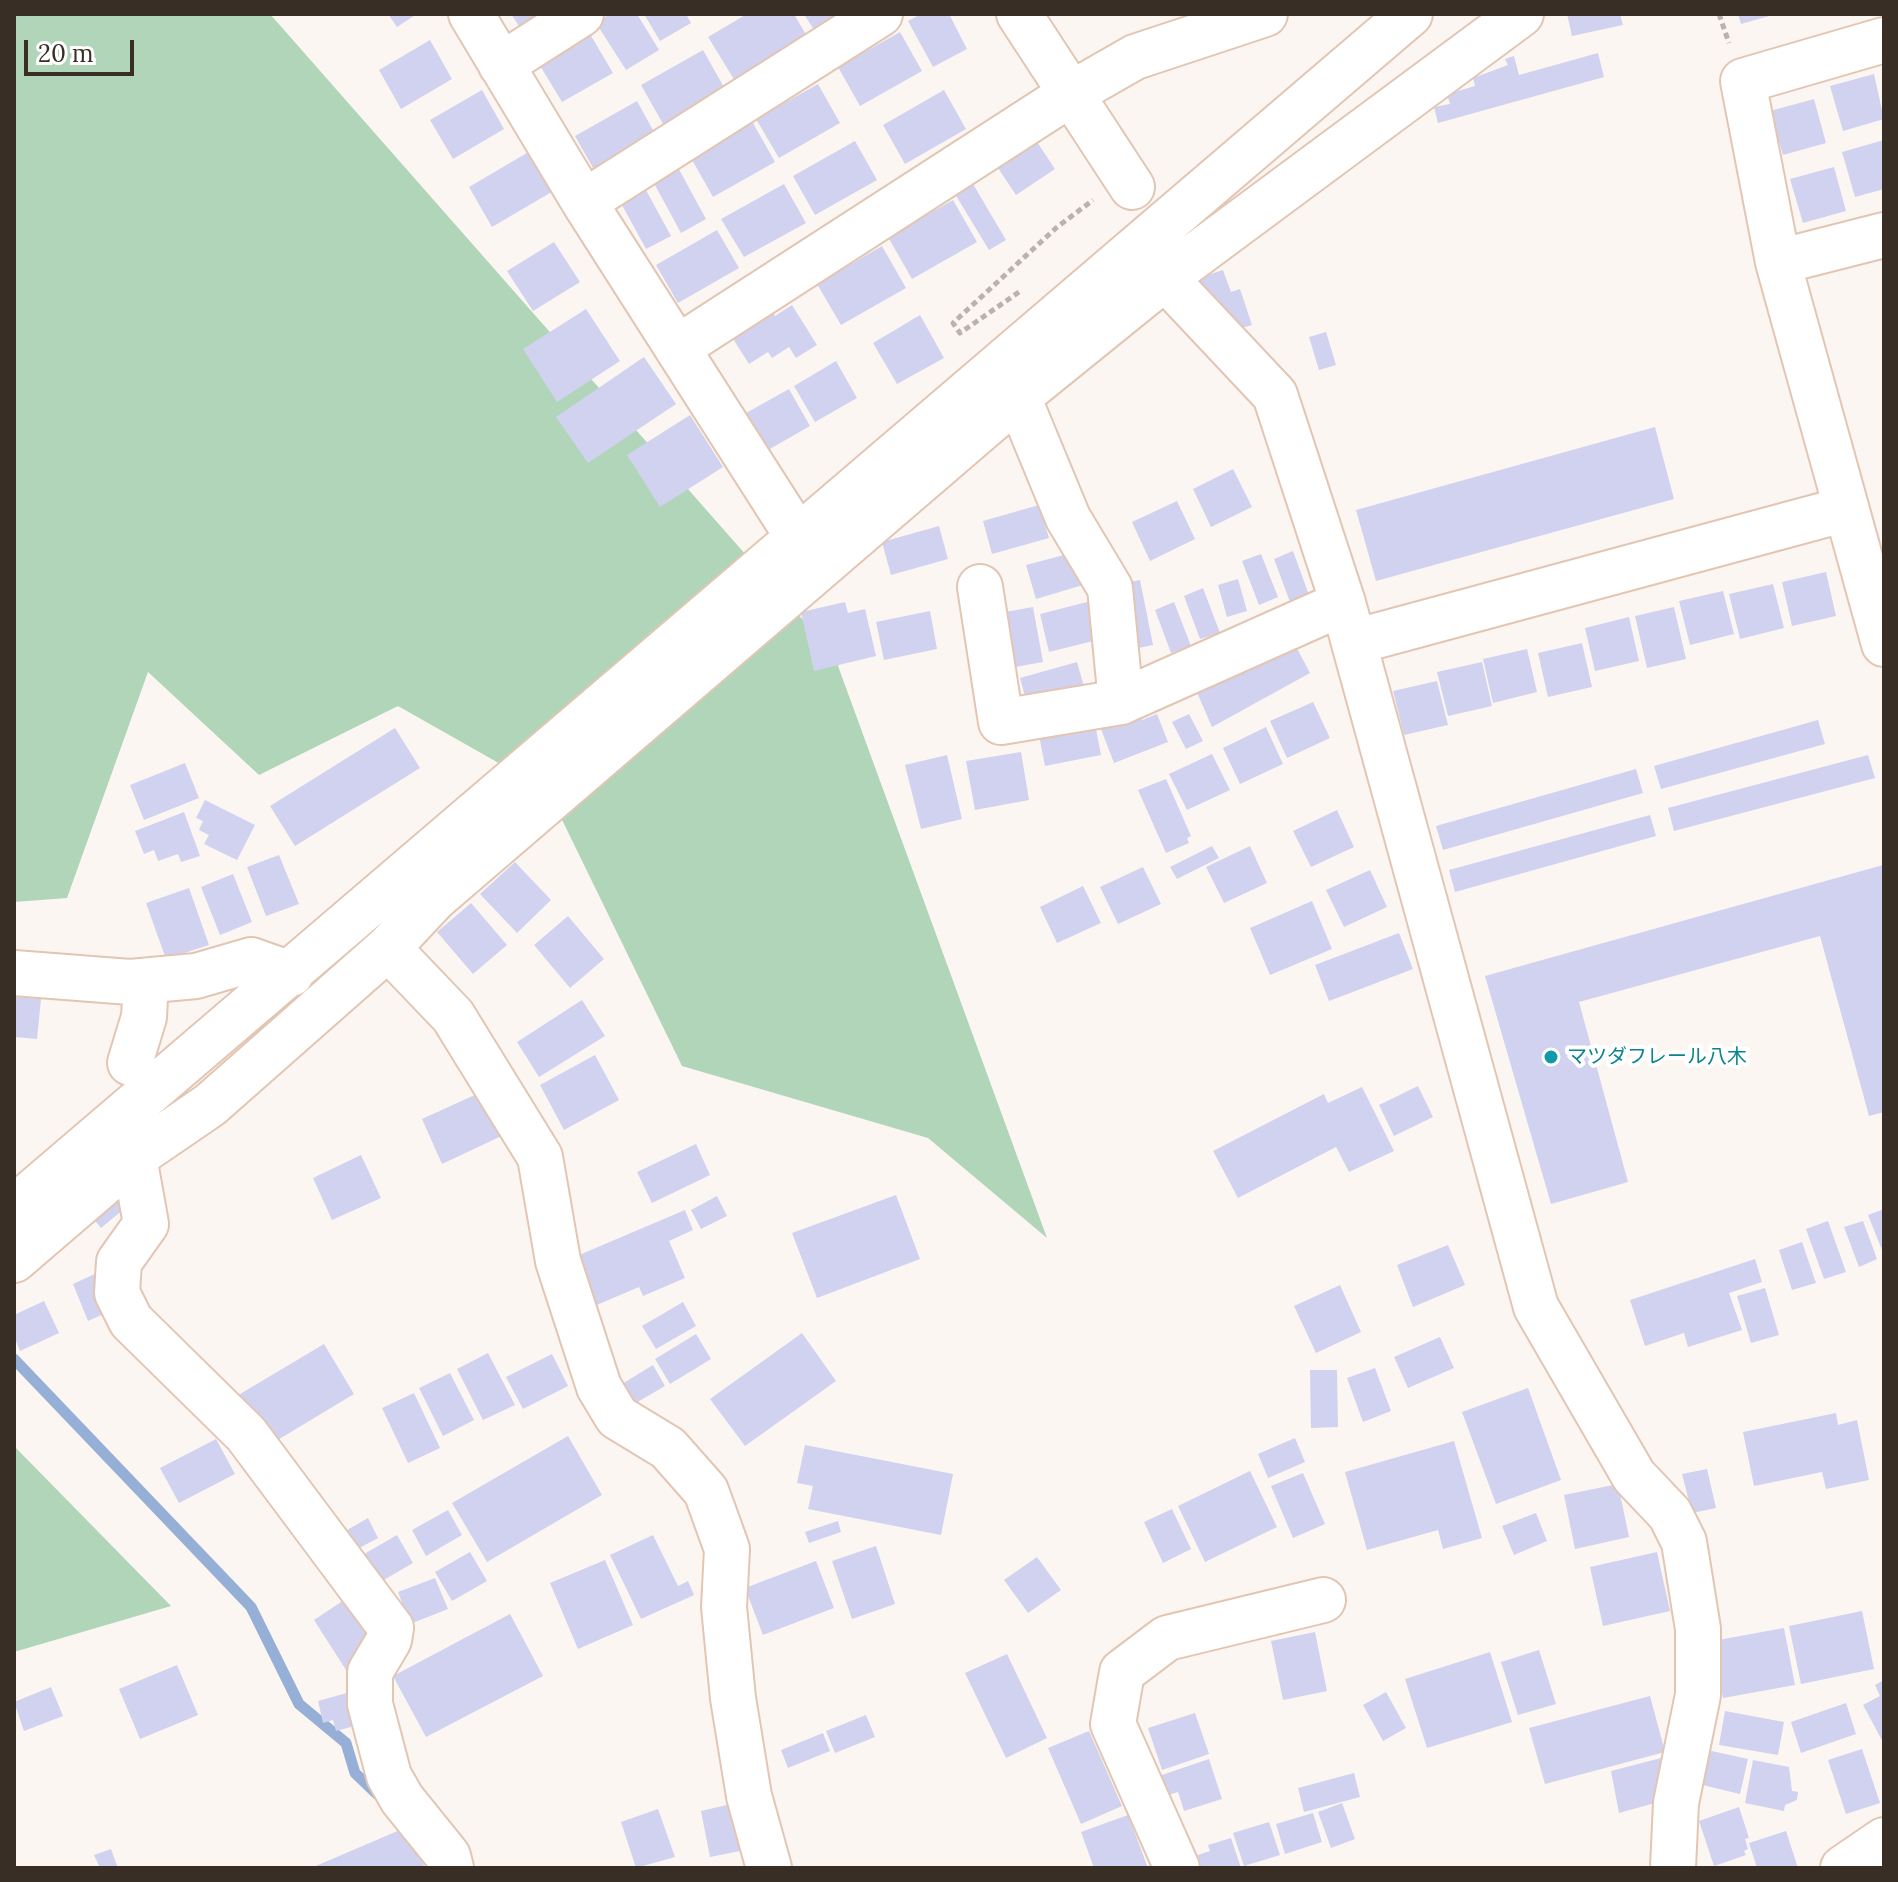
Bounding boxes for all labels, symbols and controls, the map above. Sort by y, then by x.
scale bar [28,24,138,74]
text: 20 m [38,38,94,69]
place label: マツダフレール八木 [1567,1045,1747,1069]
marker: マツダフレール八木 [1542,1048,1560,1066]

